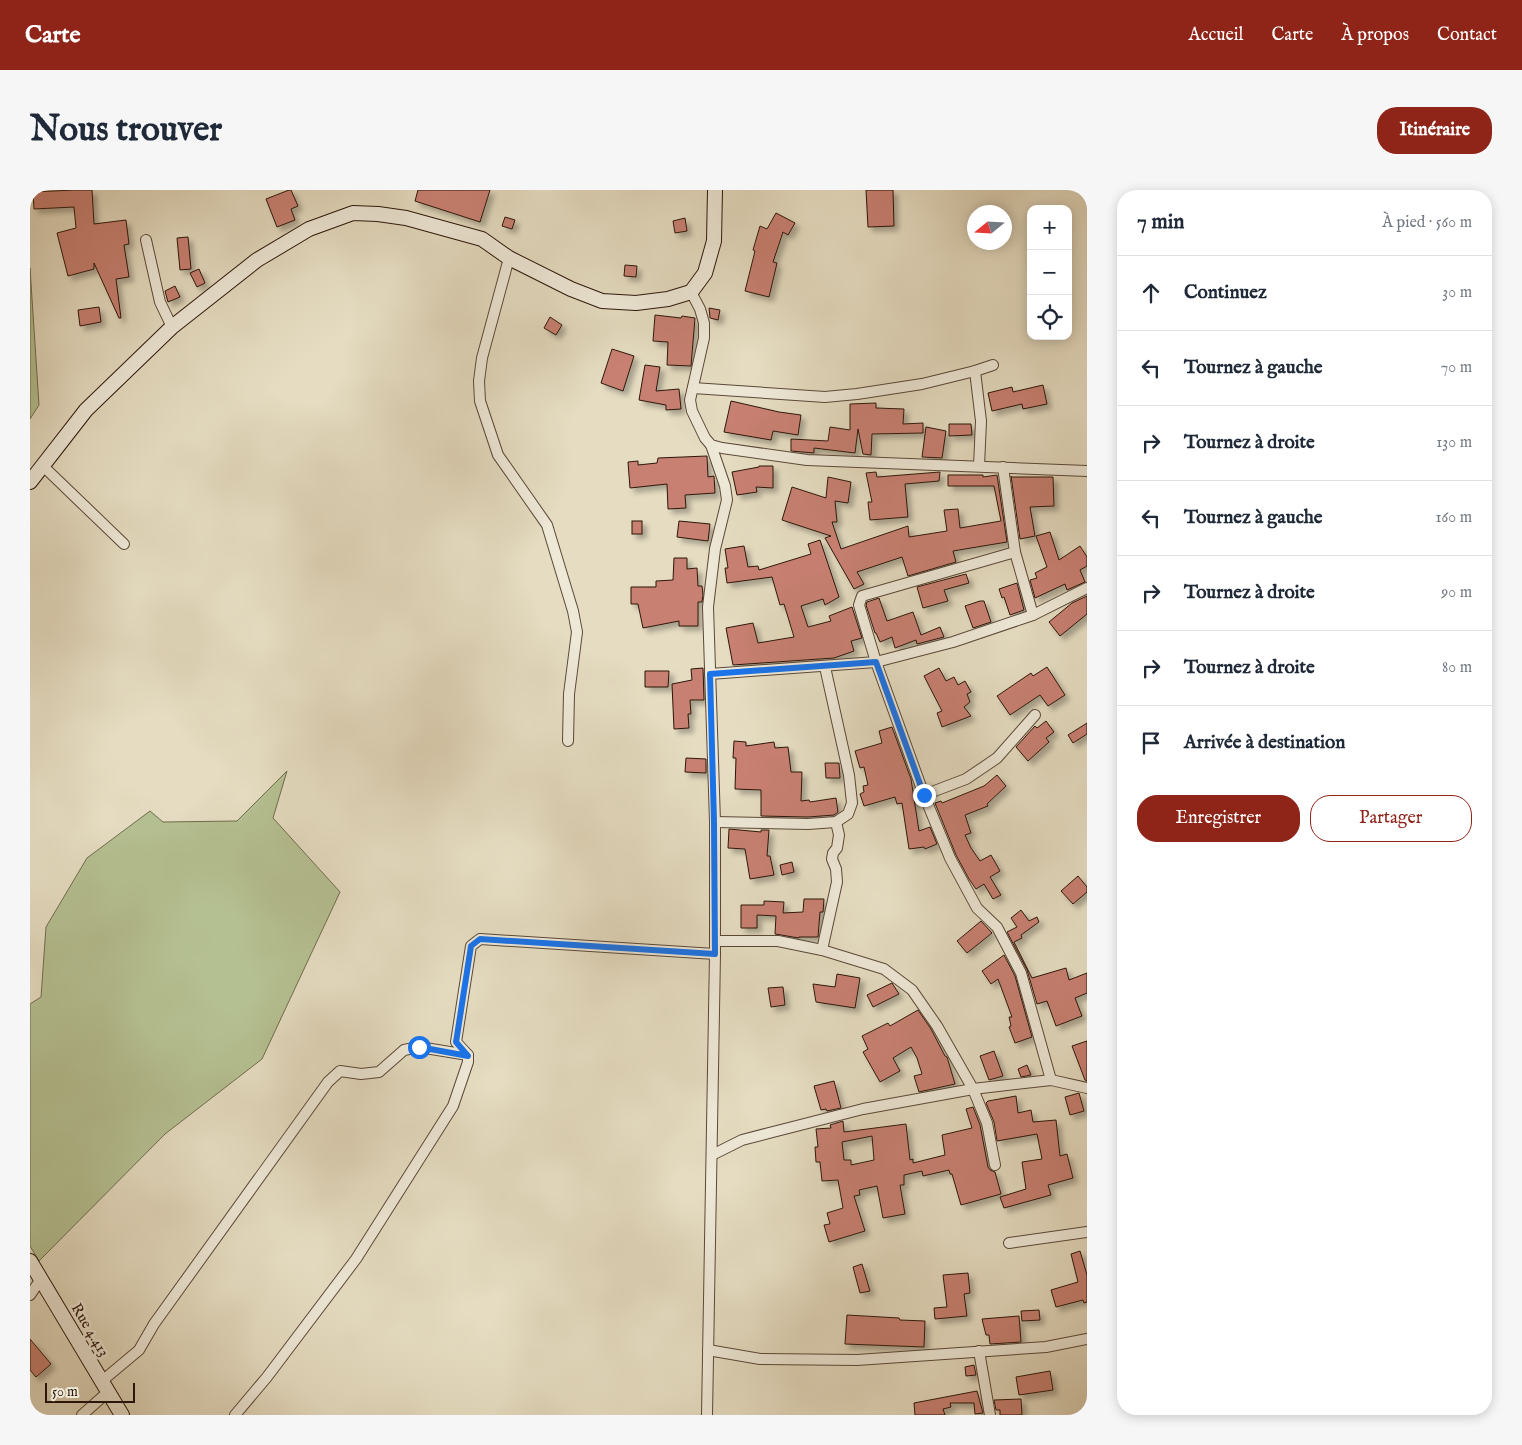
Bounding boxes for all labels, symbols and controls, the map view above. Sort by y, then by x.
text: Carte [25,20,81,51]
text: Accueil [1189,24,1244,47]
text: Carte [1272,24,1313,47]
text: À propos [1341,24,1409,47]
text: Contact [1437,24,1497,47]
button: Itinéraire [1377,107,1492,154]
text: Nous trouver [30,108,222,153]
north arrow [967,205,1012,250]
map controls [1027,205,1072,340]
button: + [1027,205,1072,250]
text: 7 min [1137,209,1184,236]
text: À pied · 560 m [1382,213,1472,233]
button: − [1027,250,1072,295]
icon: ahead [1137,279,1165,307]
text: Continuez [1184,281,1267,305]
text: 30 m [1442,283,1472,303]
button: locate [1027,295,1072,340]
icon: left [1137,354,1165,382]
text: Tournez à gauche [1184,356,1323,380]
text: 70 m [1441,358,1472,378]
icon: right [1137,429,1165,457]
text: Tournez à droite [1184,431,1315,455]
text: 130 m [1436,433,1472,453]
icon: left [1137,504,1165,532]
text: Tournez à gauche [1184,506,1323,530]
text: 160 m [1436,508,1472,528]
icon: right [1137,579,1165,607]
text: Tournez à droite [1184,581,1315,605]
text: 90 m [1441,583,1472,603]
icon: right [1137,654,1165,682]
text: Tournez à droite [1184,656,1315,680]
text: 80 m [1442,658,1472,678]
icon: arrive [1137,729,1165,757]
text: Arrivée à destination [1184,731,1345,755]
route end [913,784,936,807]
button: Enregistrer [1137,795,1300,842]
button: Partager [1310,795,1472,842]
route start [408,1036,431,1059]
street label: Rue 4.413 [67,1300,113,1360]
scale bar [45,1380,135,1403]
text: 50 m [52,1383,78,1401]

